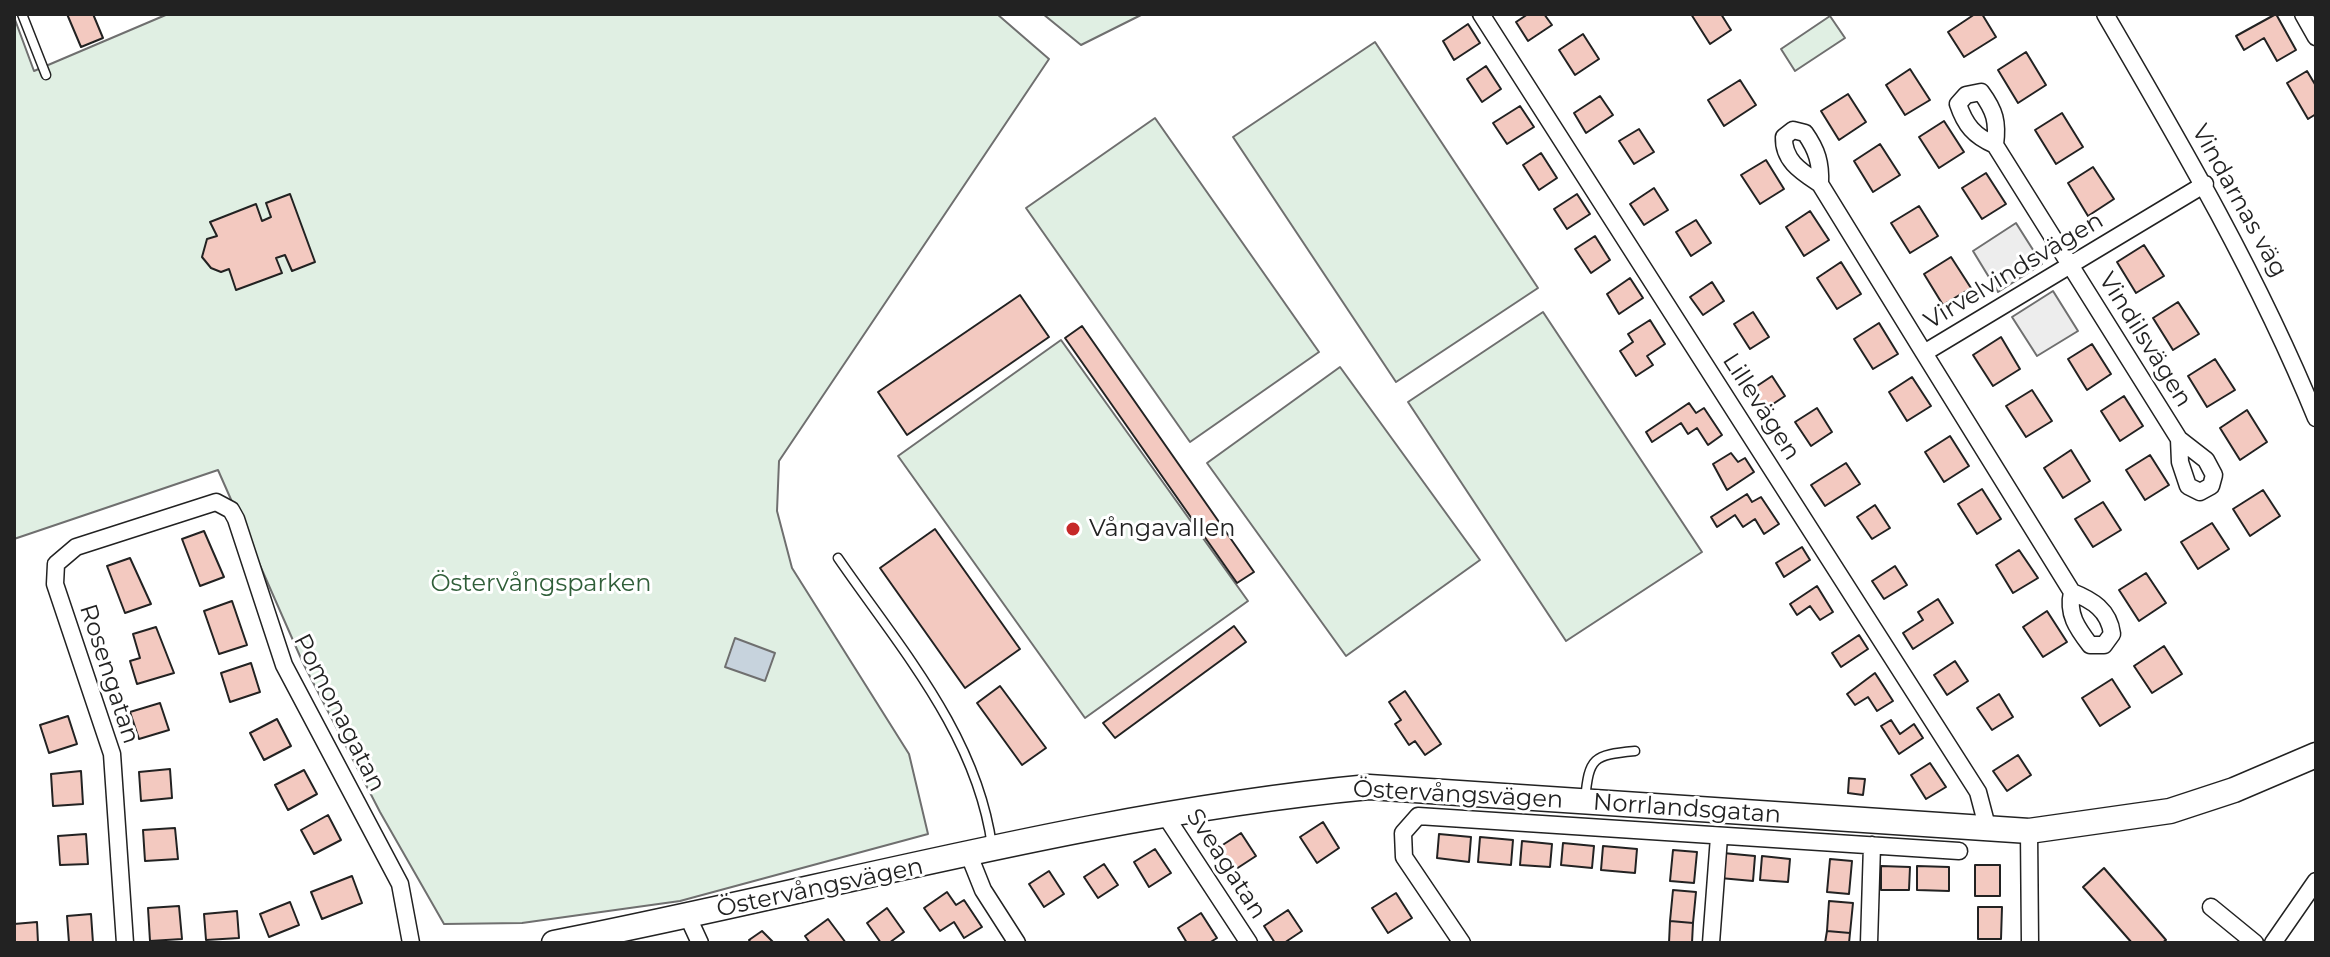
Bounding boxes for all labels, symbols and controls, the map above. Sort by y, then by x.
street label: Vindarnas väg [2185,120,2293,282]
street label: Virvelvindsvägen [1919,206,2109,336]
street label: Vindilsvägen [2092,267,2198,413]
street label: Lillevägen [1716,348,1806,466]
place label: Vångavallen [1089,515,1236,543]
marker: Vångavallen [1064,520,1082,538]
park label: Östervångsparken [430,570,652,598]
street label: Rosengatan [73,601,145,747]
street label: Pomonagatan [287,629,391,797]
street label: Östervångsvägen [1352,775,1564,815]
street label: Norrlandsgatan [1592,788,1782,830]
street label: Sveagatan [1180,803,1272,925]
street label: Östervångsvägen [714,852,926,924]

